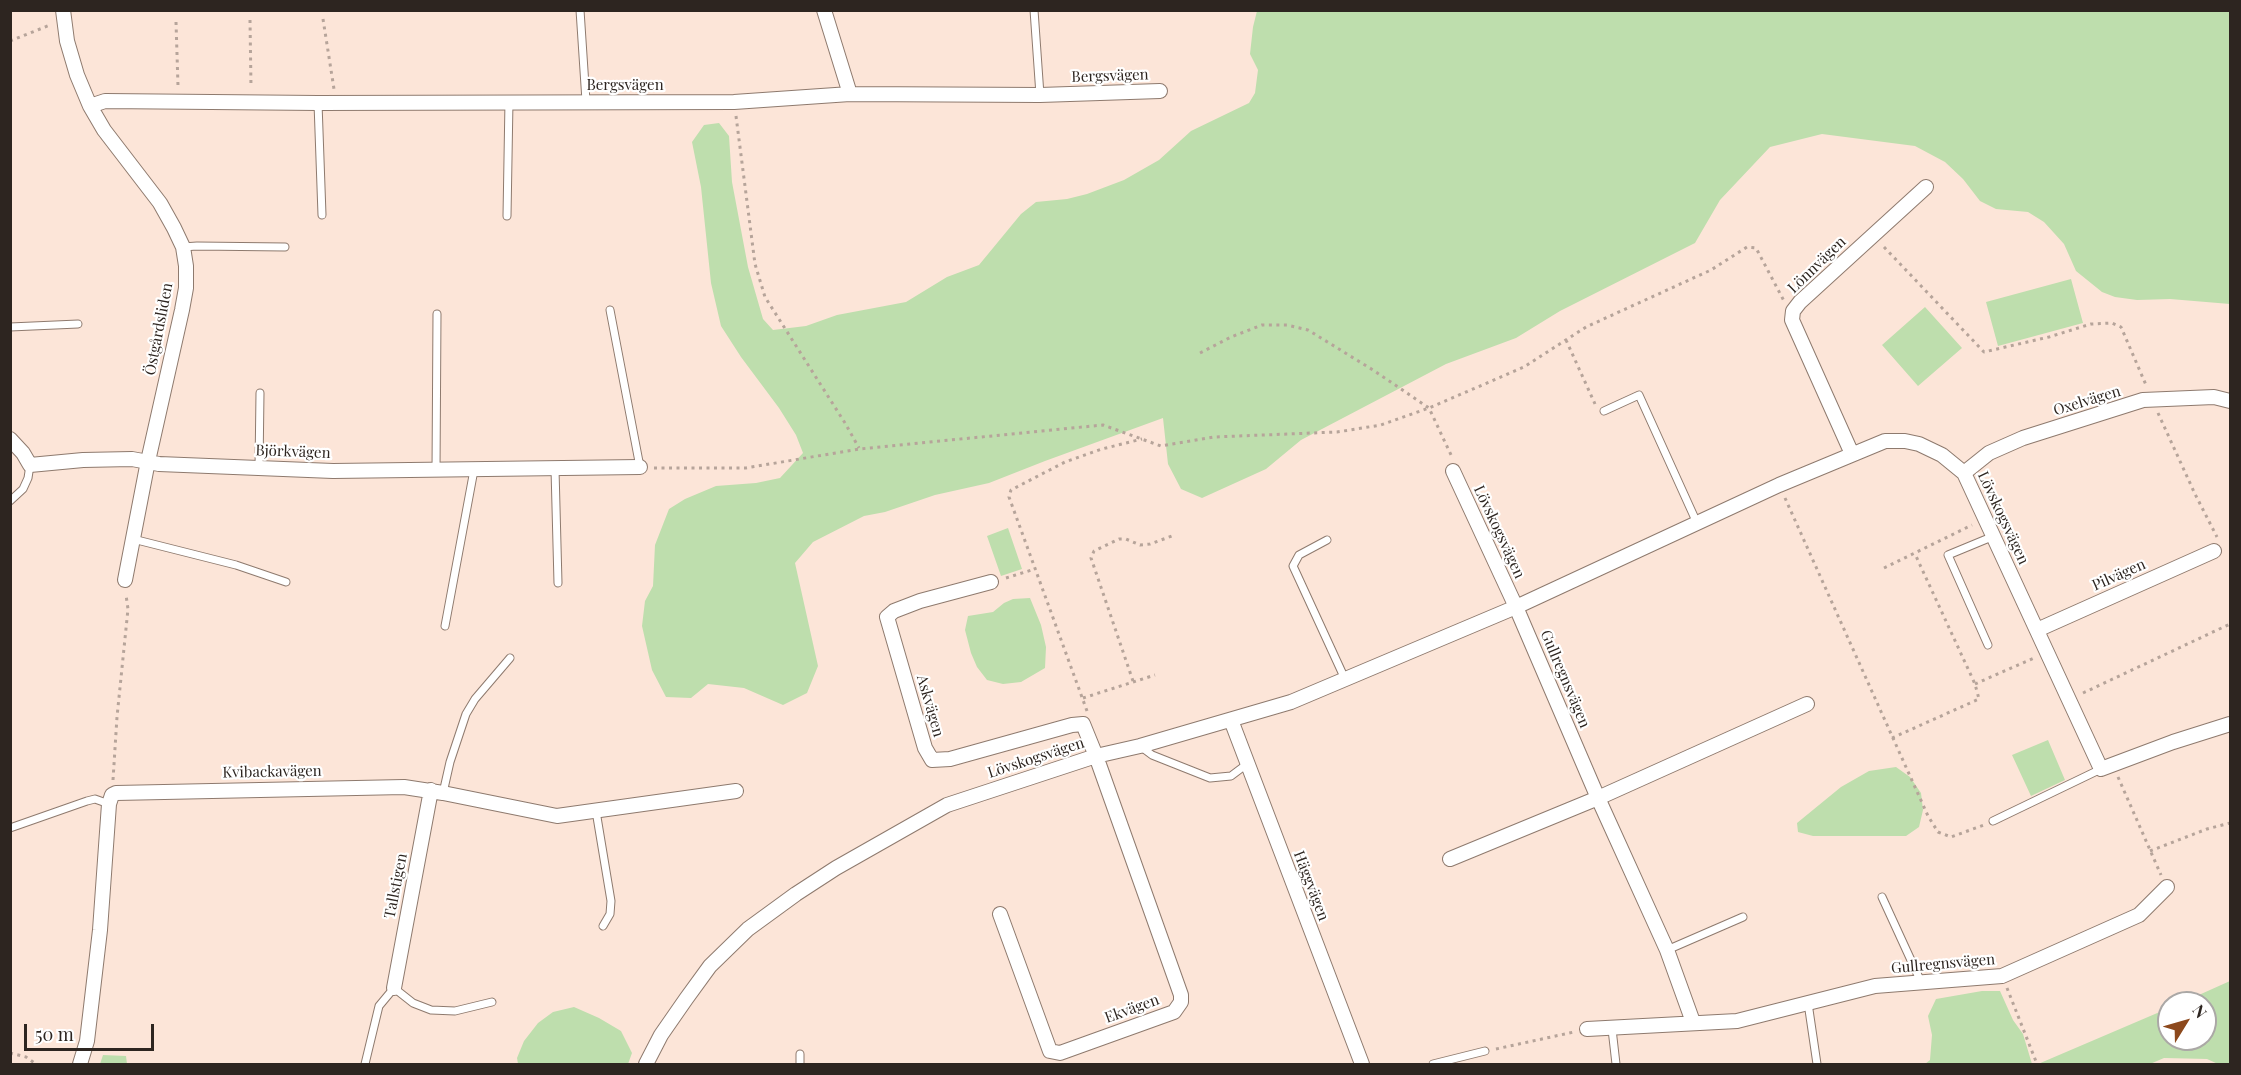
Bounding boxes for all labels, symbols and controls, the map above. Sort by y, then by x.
street label: Bergsvägen [1071,66,1149,86]
street label: Bergsvägen [586,76,664,94]
street label: Lönnvägen [1784,233,1850,297]
street label: Östgårdsliden [141,281,177,377]
street label: Oxelvägen [2051,382,2123,420]
street label: Björkvägen [255,442,331,462]
street label: Lövskogsvägen [1974,469,2032,567]
street label: Lövskogsvägen [1470,483,1528,581]
street label: Pilvägen [2090,555,2148,595]
street label: Gullregnsvägen [1536,627,1594,731]
street label: Askvägen [913,673,947,739]
street label: Lövskogsvägen [985,734,1087,782]
street label: Kvibackavägen [222,762,322,782]
street label: Häggvägen [1289,848,1333,924]
street label: Tallstigen [381,852,411,920]
street label: Gullregnsvägen [1890,950,1996,978]
street label: Ekvägen [1102,991,1162,1027]
north arrow [2157,991,2217,1051]
text: N [2188,1000,2212,1022]
scale bar [27,1012,158,1050]
text: 50 m [35,1022,74,1046]

